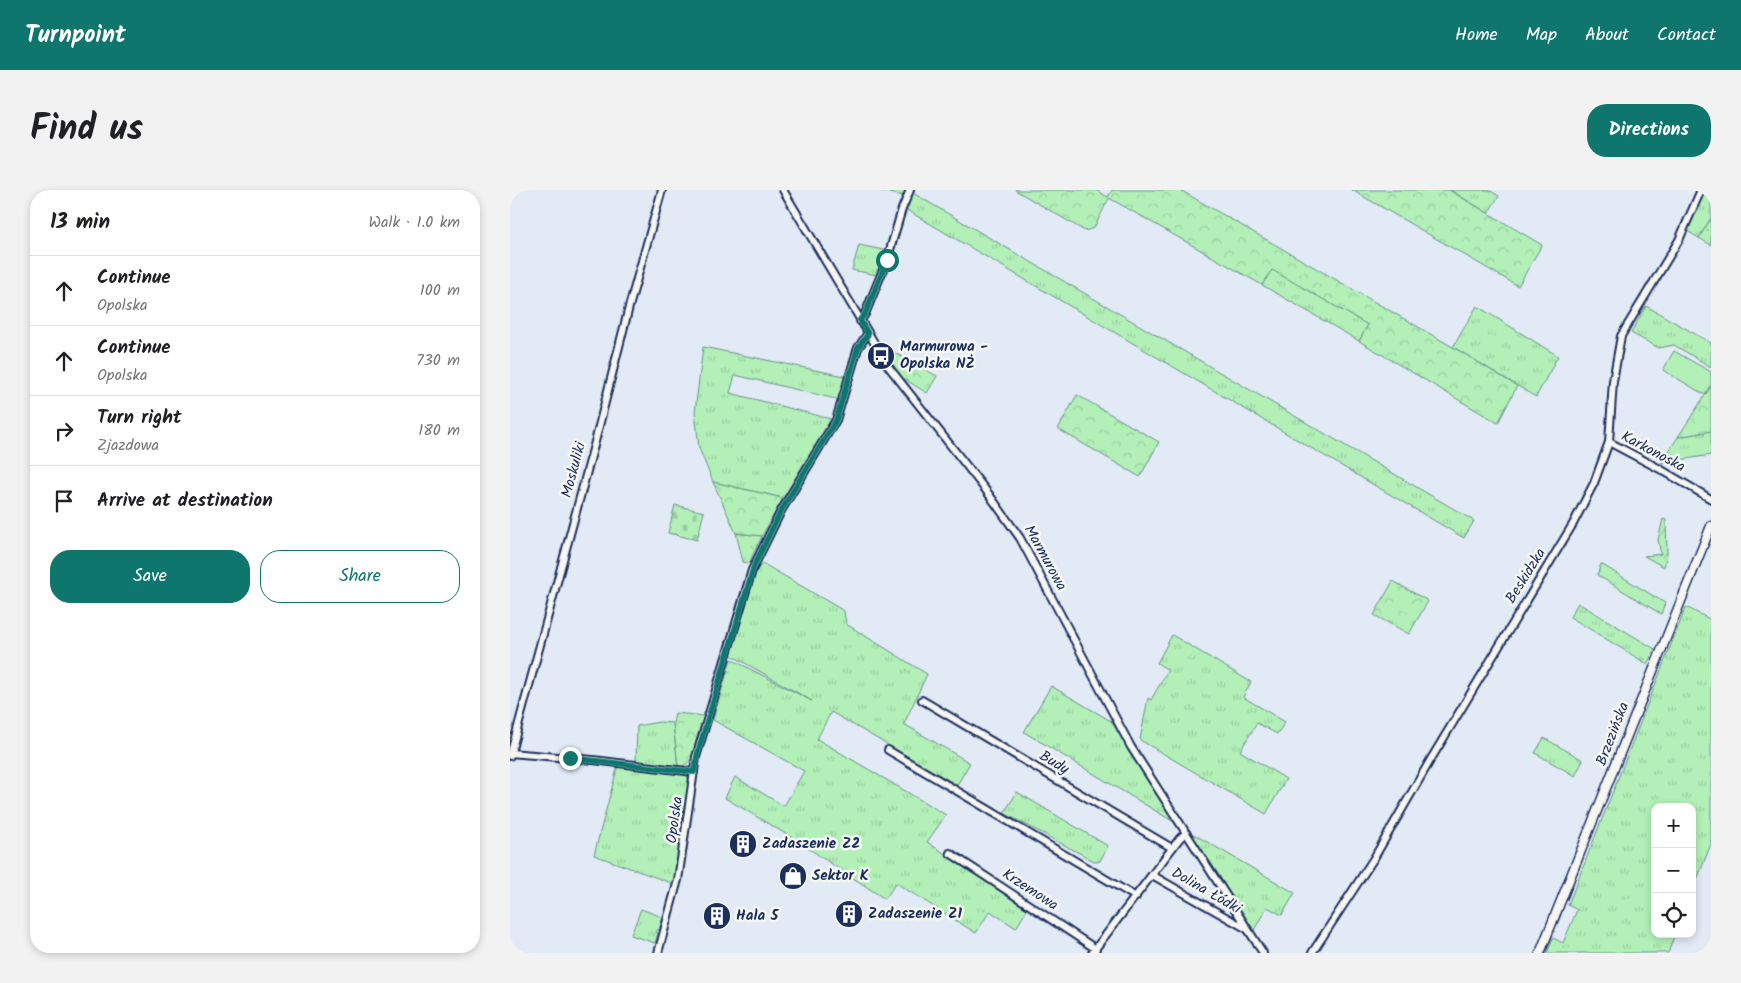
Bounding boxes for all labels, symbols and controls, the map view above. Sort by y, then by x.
text: Turnpoint [25,16,126,55]
text: Home [1455,21,1498,50]
text: Map [1526,21,1557,50]
text: About [1585,21,1629,50]
text: Contact [1657,21,1716,50]
text: Find us [30,102,143,158]
button: Directions [1587,104,1711,157]
text: 13 min [50,206,110,239]
text: Walk · 1.0 km [368,210,460,235]
route start [876,249,899,272]
text: Continue [97,263,170,293]
icon: ahead [50,277,78,305]
text: 100 m [420,278,460,303]
text: Opolska [97,293,147,318]
text: Continue [97,333,170,363]
place label: Marmurowa - Opolska NŻ [900,335,988,376]
bus stop icon: Marmurowa - Opolska NŻ [866,341,896,371]
icon: ahead [50,347,78,375]
text: 730 m [416,348,460,373]
text: Opolska [97,363,147,388]
text: Turn right [97,403,182,433]
icon: right [50,417,78,445]
text: 180 m [418,418,460,443]
street label: Karkonoska [1616,425,1690,479]
text: Zjazdowa [97,433,159,458]
street label: Moskuliki [555,438,593,501]
text: Arrive at destination [97,486,273,516]
icon: arrive [50,487,78,515]
street label: Marmurowa [1017,521,1073,595]
street label: Beskidzka [1500,544,1552,608]
button: Save [50,550,250,603]
button: Share [260,550,460,603]
street label: Brzezińska [1590,699,1636,769]
street label: Budy [1034,745,1074,782]
route end [559,747,582,770]
street label: Opolska [660,795,690,845]
map controls [1651,803,1696,938]
button: + [1651,803,1696,848]
building icon: Zadaszenie Z2 [728,829,758,859]
place label: Zadaszenie Z2 [762,832,861,856]
button: − [1651,848,1696,893]
shop icon: Sektor K [778,861,808,891]
street label: Dolina Łódki [1167,861,1247,921]
street label: Krzemowa [997,863,1063,917]
place label: Sektor K [812,864,869,888]
button: locate [1651,893,1696,938]
building icon: Zadaszenie Z1 [834,899,864,929]
building icon: Hala 5 [702,901,732,931]
place label: Zadaszenie Z1 [868,902,963,926]
place label: Hala 5 [736,904,780,928]

